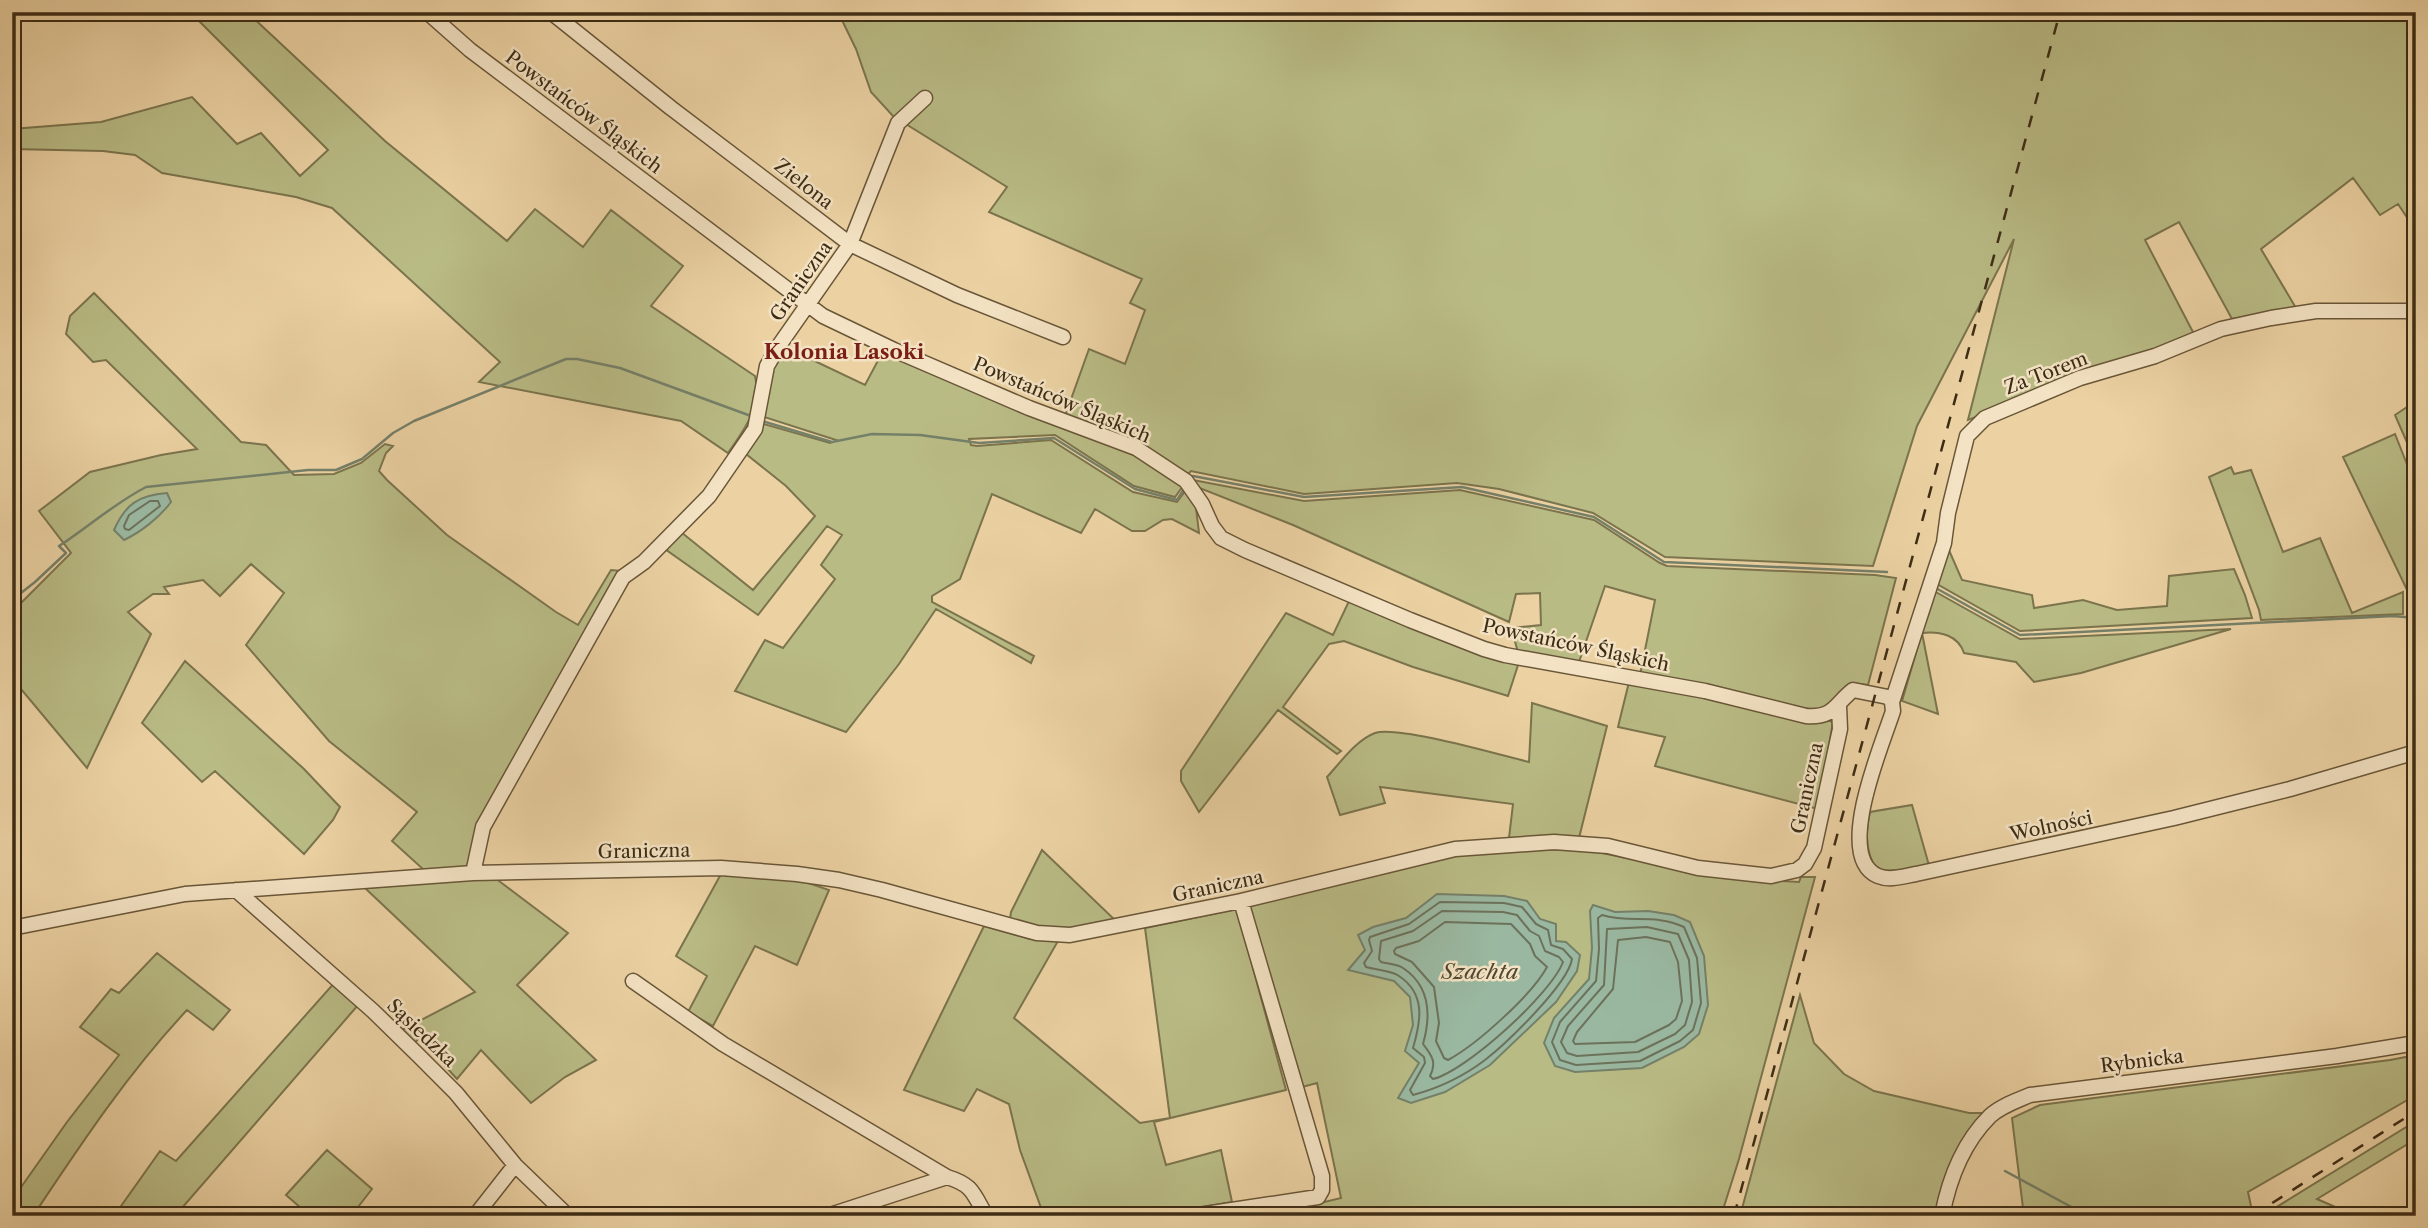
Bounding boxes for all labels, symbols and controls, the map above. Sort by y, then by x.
street label: Powstańców Śląskich [501,46,667,179]
street label: Zielona [770,154,838,214]
street label: Graniczna [765,236,837,326]
district label: Kolonia Lasoki [764,339,925,364]
street label: Za Torem [2001,347,2091,399]
street label: Powstańców Śląskich [970,352,1154,448]
street label: Powstańców Śląskich [1481,614,1672,676]
street label: Graniczna [1786,740,1828,836]
street label: Wolności [2007,806,2095,846]
street label: Graniczna [598,839,690,863]
street label: Graniczna [1170,865,1266,907]
water label: Szachta [1440,959,1519,984]
street label: Sąsiedzka [382,994,462,1072]
street label: Rybnicka [2099,1044,2185,1078]

